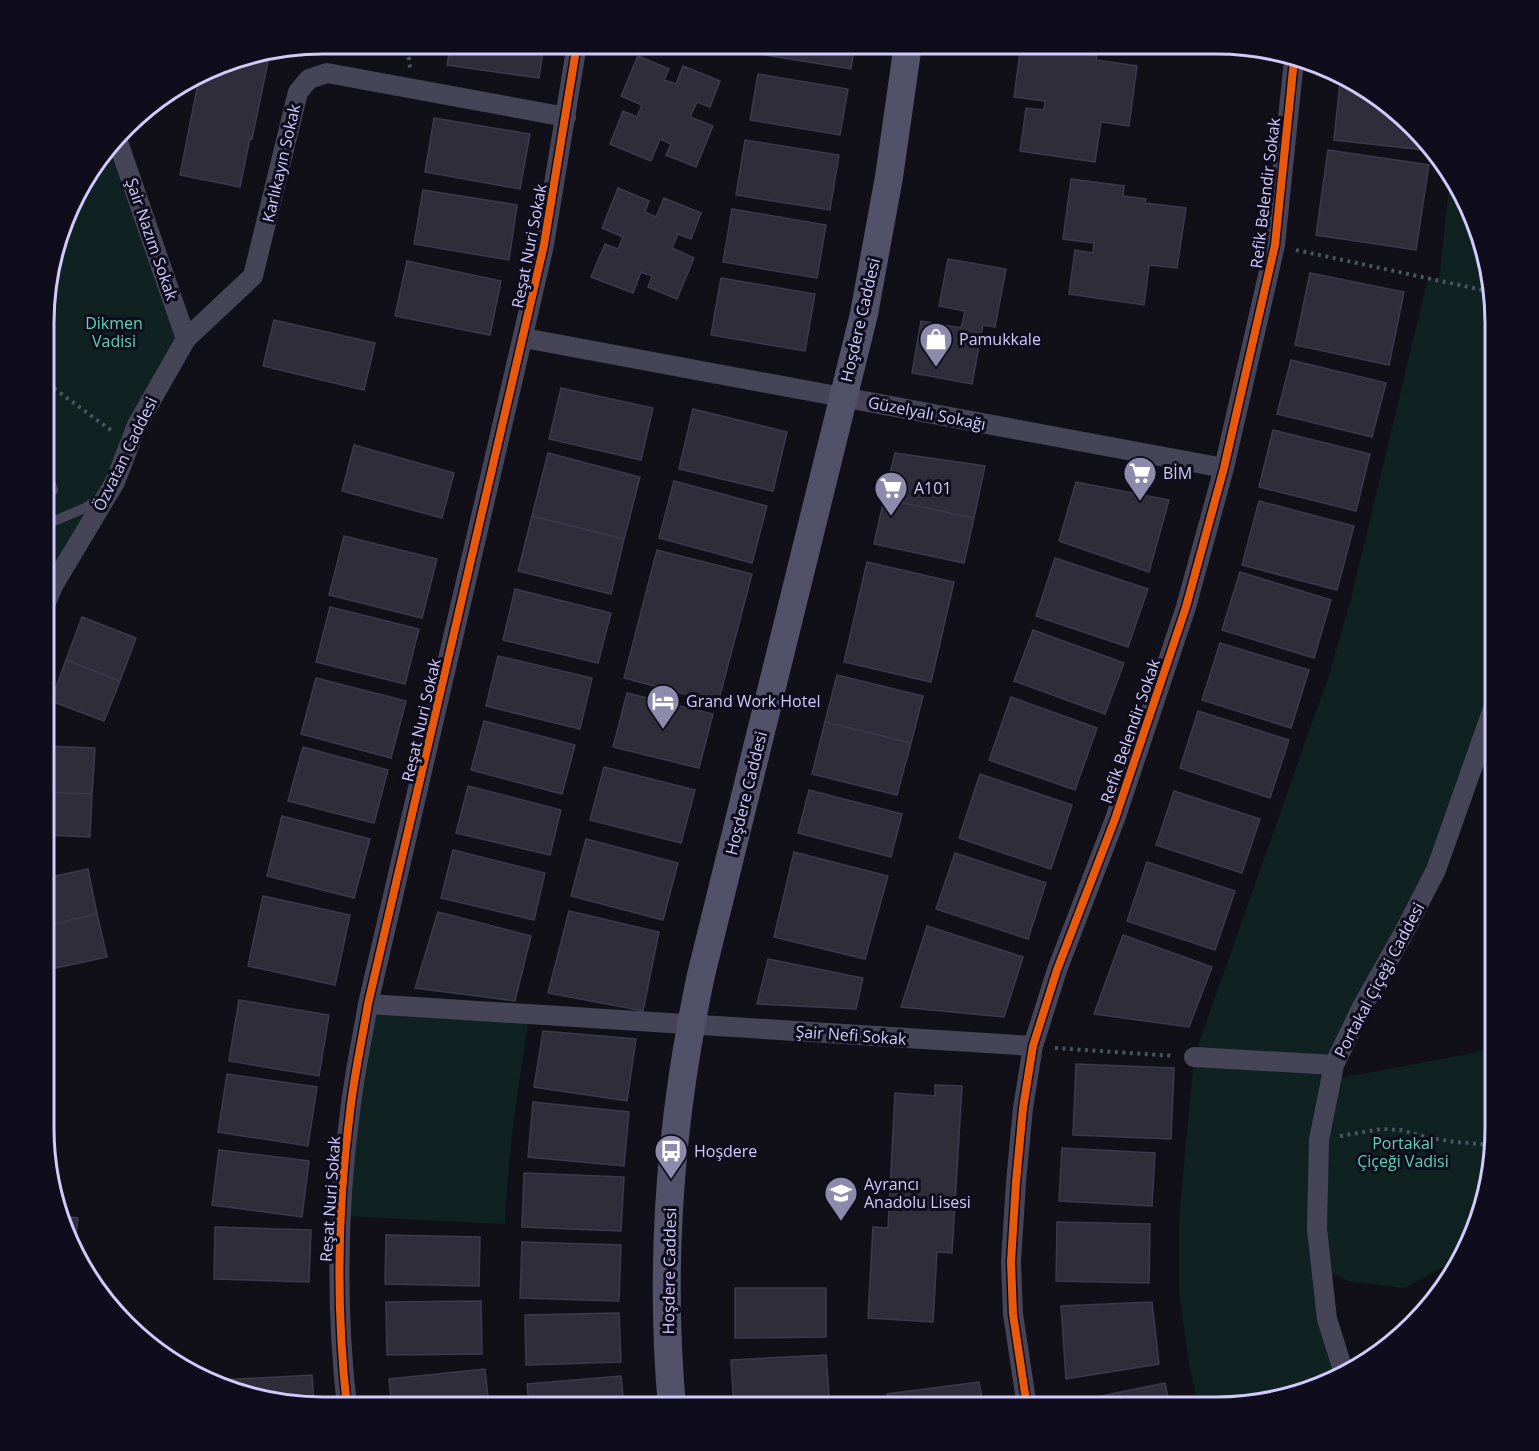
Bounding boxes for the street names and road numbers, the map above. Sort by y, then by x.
street label: Karlıkayın Sokak [257,101,305,224]
street label: Refik Belendir Sokak [1245,116,1285,270]
street label: Şair Nazım Sokak [121,175,183,304]
street label: Reşat Nuri Sokak [506,182,552,310]
street label: Hoşdere Caddesi [835,256,885,384]
street label: Güzelyalı Sokağı [866,391,988,435]
street label: Özvatan Caddesi [88,393,162,515]
street label: Refik Belendir Sokak [1095,655,1165,806]
street label: Reşat Nuri Sokak [396,656,446,784]
street label: Hoşdere Caddesi [720,729,772,857]
street label: Portakal Çiçeği Caddesi [1329,899,1429,1061]
street label: Şair Nefi Sokak [795,1020,908,1050]
street label: Reşat Nuri Sokak [315,1135,345,1263]
street label: Hoşdere Caddesi [657,1207,681,1335]

